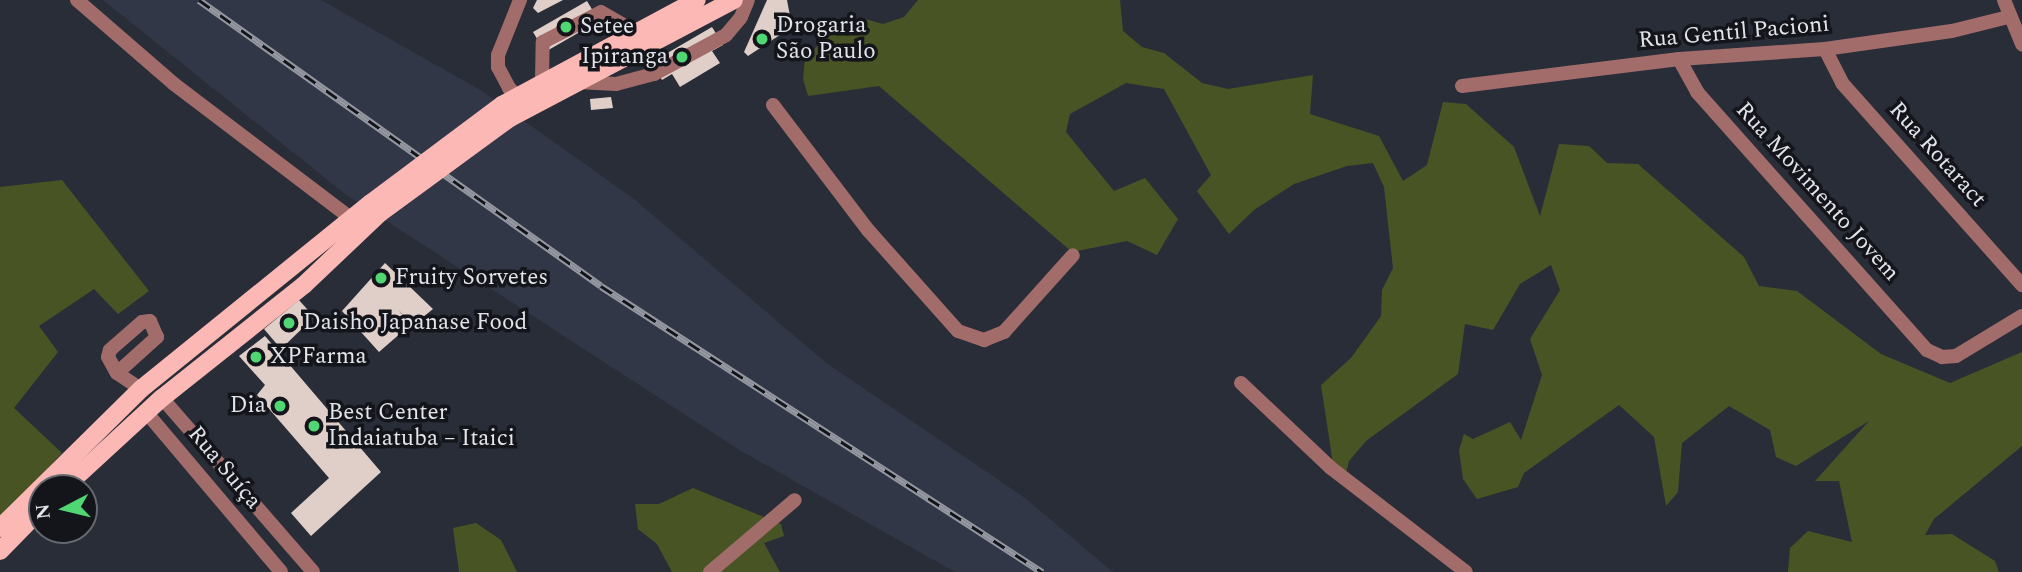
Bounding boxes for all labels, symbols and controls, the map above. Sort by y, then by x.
street label: Rua Gentil Pacioni [1637,11,1831,55]
place label: Drogaria São Paulo [776,12,876,66]
place label: Setee [580,13,634,41]
marker: Setee [558,19,574,35]
marker: Drogaria São Paulo [754,31,770,47]
place label: Ipiranga [581,43,668,71]
marker: Ipiranga [674,49,690,65]
street label: Rua Movimento Jovem [1729,97,1905,287]
street label: Rua Rotaract [1883,97,1991,213]
place label: Fruity Sorvetes [395,264,548,292]
marker: Fruity Sorvetes [373,270,389,286]
place label: Daisho Japanase Food [303,309,527,337]
marker: Daisho Japanase Food [281,315,297,331]
place label: XPFarma [270,343,367,371]
marker: XPFarma [248,349,264,365]
place label: Dia [230,392,266,420]
marker: Dia [272,398,288,414]
place label: Best Center Indaiatuba – Itaici [328,399,515,453]
marker: Best Center Indaiatuba – Itaici [306,418,322,434]
street label: Rua Suíça [181,421,267,515]
north arrow [28,474,98,544]
text: N [28,502,59,521]

